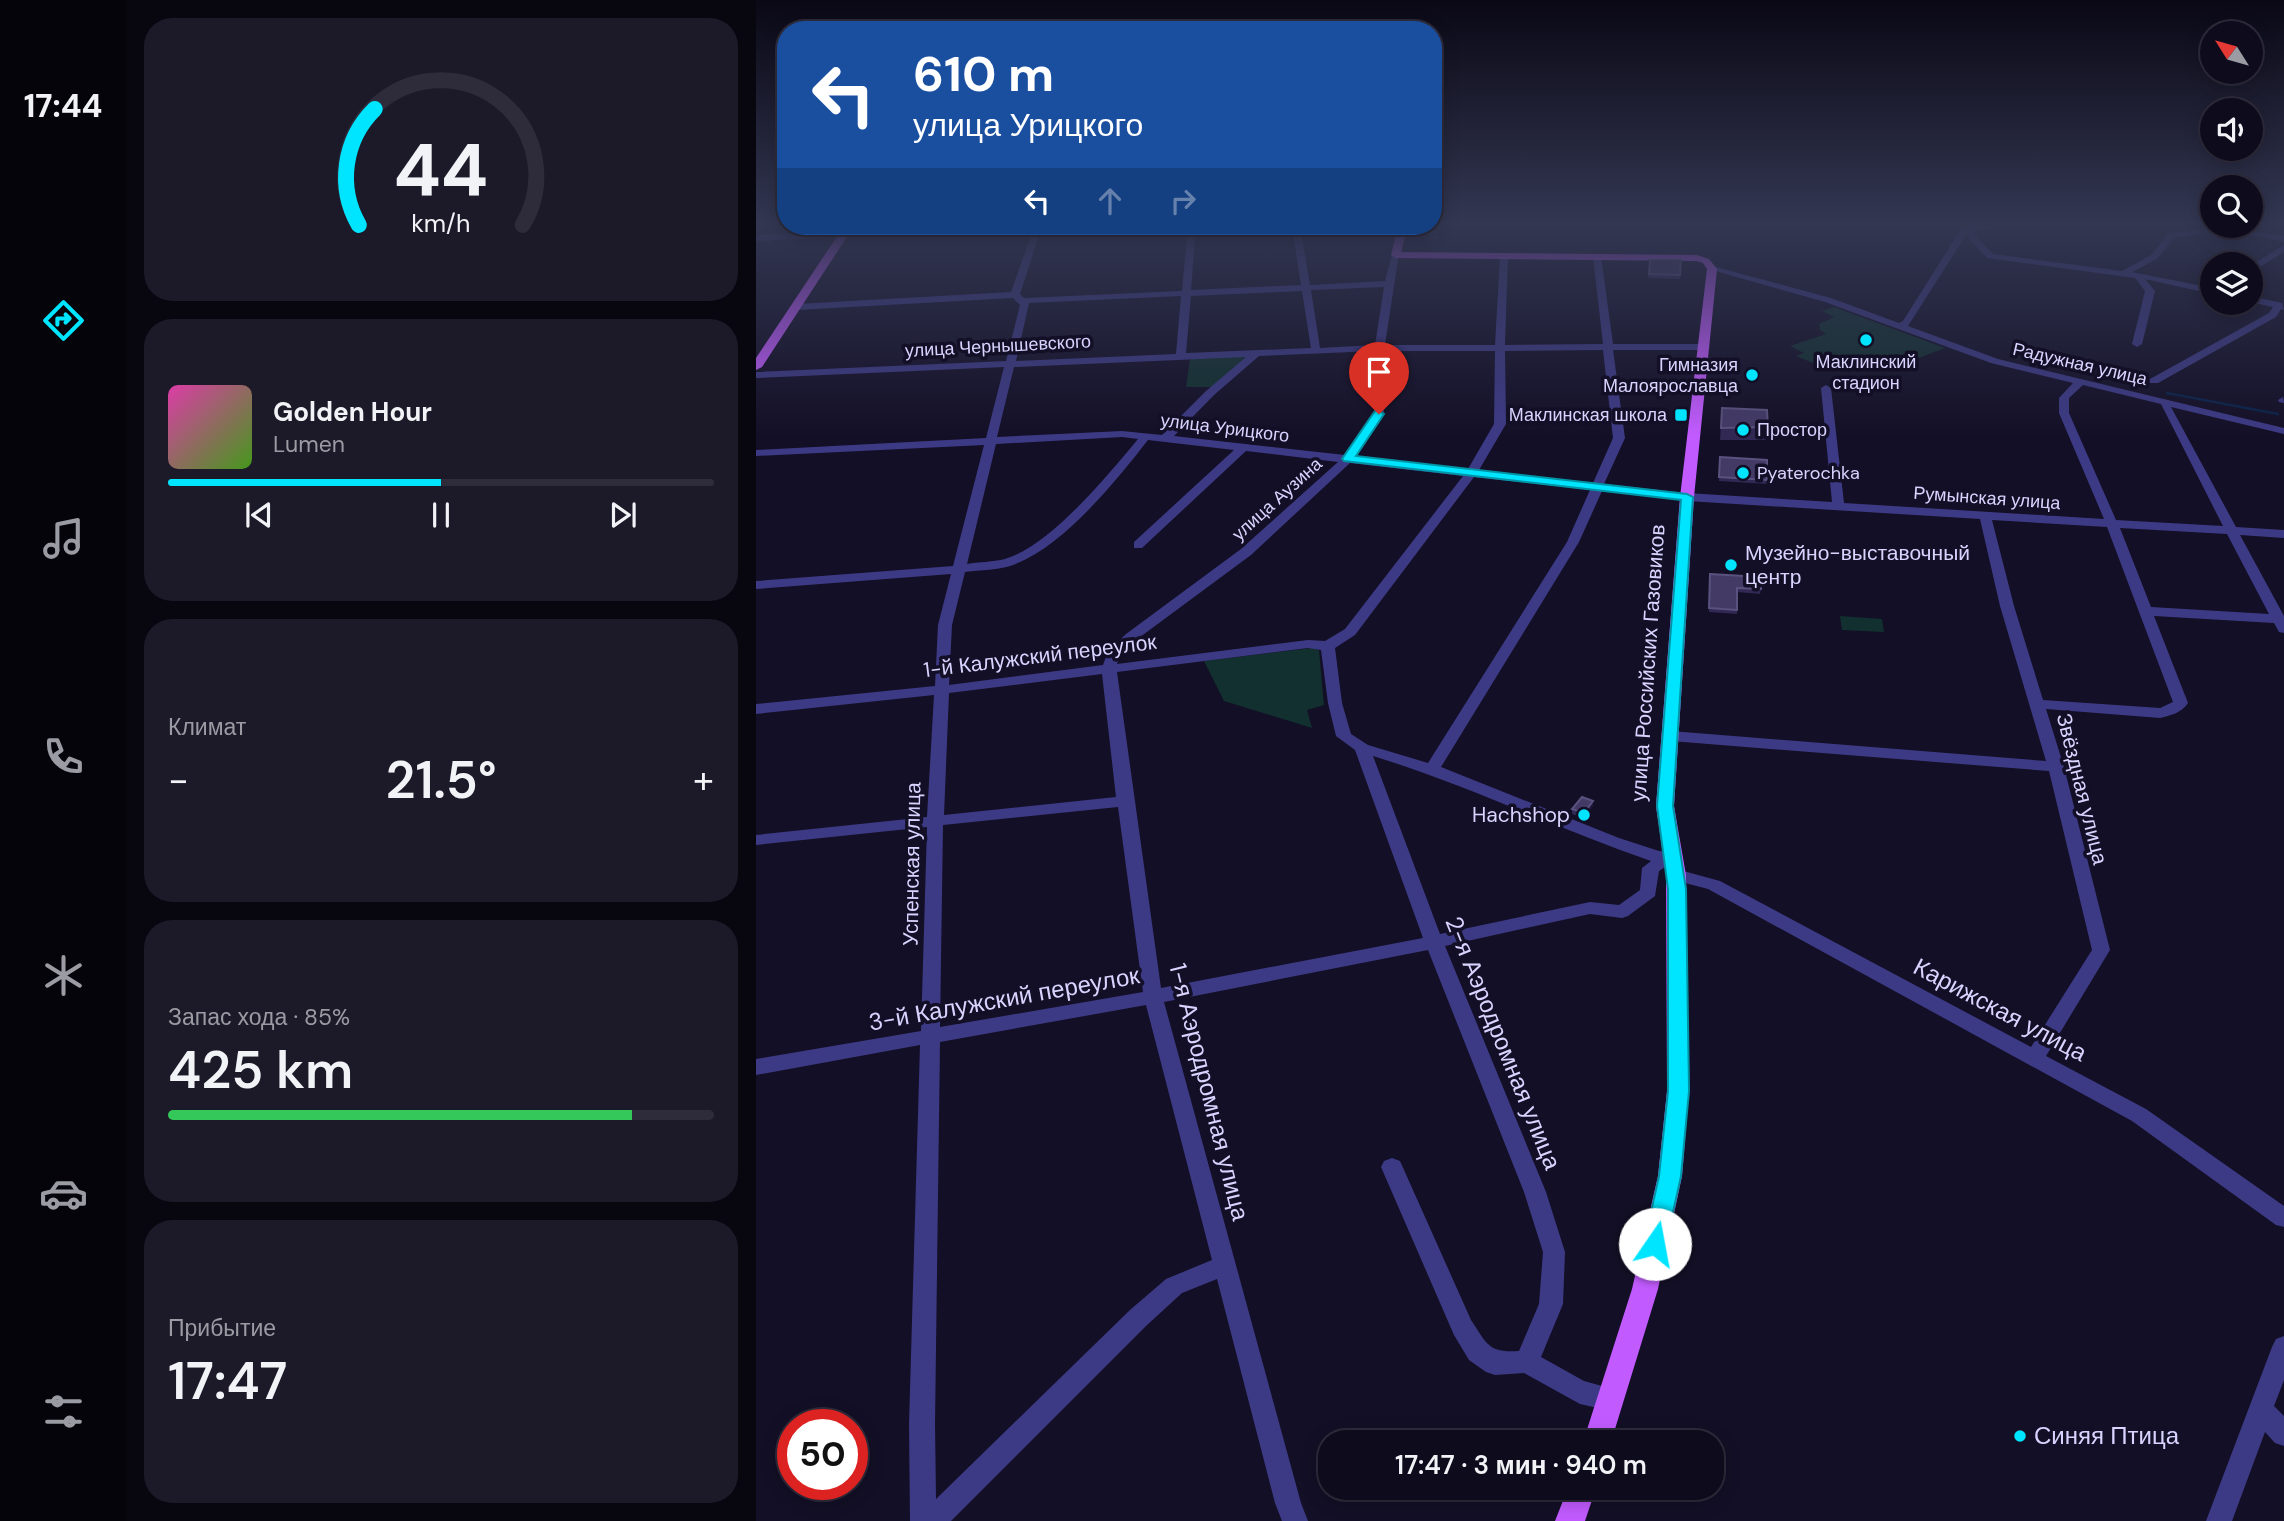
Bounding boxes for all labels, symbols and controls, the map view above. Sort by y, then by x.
north arrow [2200,21,2263,84]
map controls [2200,21,2263,315]
text: 610 m [913,42,1054,106]
icon: left [798,49,889,140]
text: 17:44 [24,85,102,127]
button: sound [2200,98,2263,161]
text: улица Урицкого [913,104,1143,146]
text: 44 [394,124,488,219]
button: search [2200,175,2263,238]
icon: left [1018,182,1056,220]
icon: ahead [1091,182,1129,220]
icon: right [1164,182,1202,220]
text: km/h [411,207,471,240]
button: layers [2200,252,2263,315]
icon: directions [39,296,88,345]
street label: улица Чернышевского [904,329,1092,363]
marker: Маклинский стадион [1858,332,1874,348]
street label: Радужная улица [2010,337,2150,391]
pin [1349,342,1409,414]
place label: Маклинский стадион [1816,350,1916,395]
icon: arrive [1360,353,1398,391]
place label: Гимназия Малоярославца [1603,353,1739,398]
marker: Гимназия Малоярославца [1744,367,1760,383]
text: Golden Hour [273,395,432,429]
place label: Маклинская школа [1509,403,1668,427]
marker: Маклинская школа [1673,407,1689,423]
street label: улица Урицкого [1159,408,1291,448]
place label: Простор [1757,418,1827,442]
marker: Простор [1735,422,1751,438]
text: Lumen [273,429,345,459]
street label: улица Аузина [1227,452,1328,546]
place label: Pyaterochka [1757,461,1860,485]
marker: Pyaterochka [1735,465,1751,481]
street label: Румынская улица [1913,481,2062,515]
icon: previous [240,496,278,534]
icon: pause [422,496,460,534]
icon: next [604,496,642,534]
icon: music [39,514,88,563]
street label: улица Российских Газовиков [1624,523,1672,803]
place label: Музейно-выставочный центр [1745,539,1970,591]
marker: Музейно-выставочный центр [1723,557,1739,573]
street label: 1-й Калужский переулок [922,628,1159,684]
street label: Звёздная улица [2050,710,2114,868]
text: Климат [168,712,246,742]
icon: phone [39,732,88,781]
text: 21.5° [385,746,497,814]
text: − [168,755,189,805]
text: + [693,755,714,805]
street label: Успенская улица [897,782,927,946]
place label: Hachshop [1472,801,1570,829]
marker: Hachshop [1576,807,1592,823]
street label: 2-я Аэродромная улица [1438,912,1569,1175]
icon: climate [39,951,88,1000]
street label: Карижская улица [1908,951,2093,1069]
street label: 3-й Калужский переулок [866,959,1142,1038]
street label: 1-я Аэродромная улица [1163,960,1257,1224]
text: Запас хода · 85% [168,1002,350,1032]
text: 425 km [168,1036,353,1104]
icon: car [39,1169,88,1218]
position arrow [1618,1207,1692,1281]
text: Прибытие [168,1313,276,1343]
text: 17:47 [168,1347,287,1415]
icon: filters [39,1387,88,1436]
speed limit sign: 50 [777,1409,868,1500]
place label: Синяя Птица [2034,1420,2180,1451]
marker: Синяя Птица [2012,1428,2028,1444]
text: 17:47 · 3 мин · 940 m [1395,1448,1647,1482]

